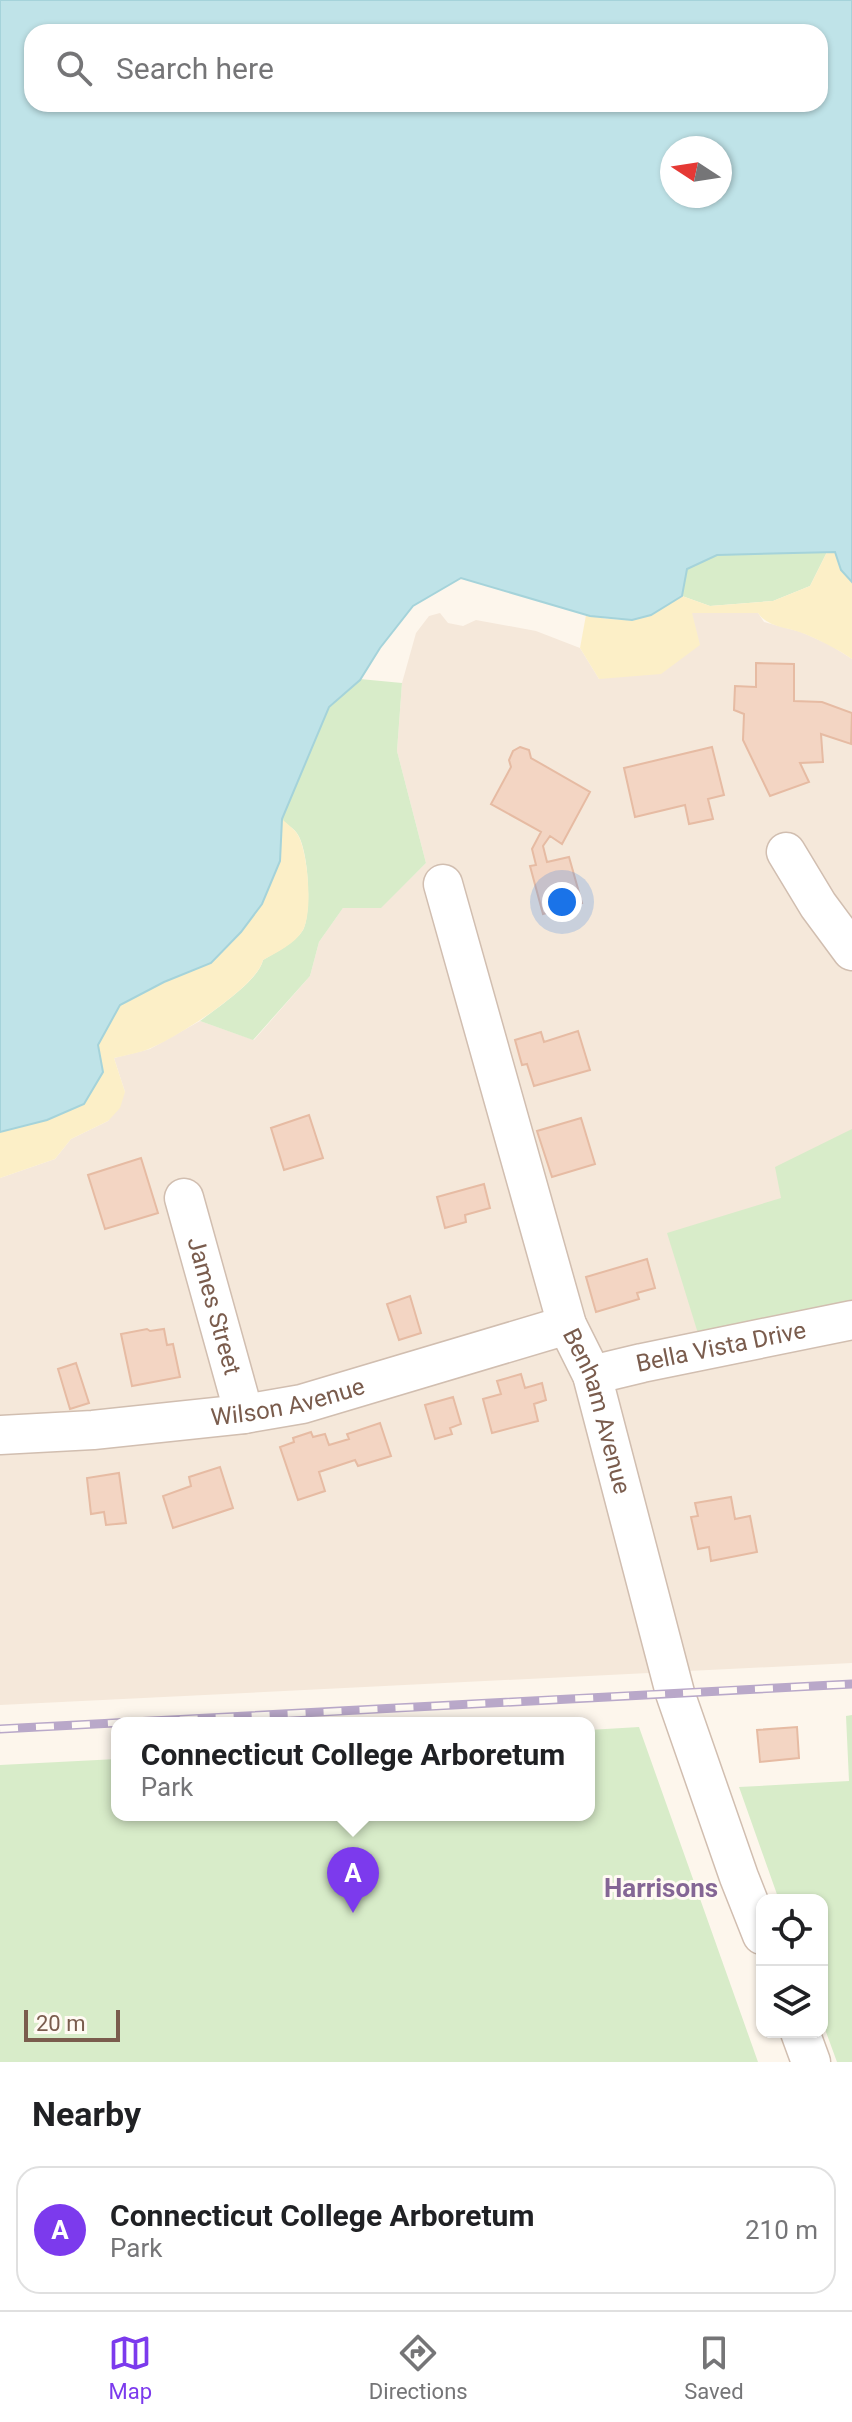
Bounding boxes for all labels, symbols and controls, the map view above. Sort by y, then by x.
search box [24,24,828,112]
icon: search [52,46,96,90]
text: Search here [116,51,274,86]
north arrow [660,136,732,208]
your location [542,882,582,922]
street label: James Street [182,1234,246,1378]
street label: Bella Vista Drive [634,1316,808,1378]
street label: Benham Avenue [557,1324,636,1497]
street label: Wilson Avenue [209,1372,368,1431]
popup [111,1717,595,1821]
text: Connecticut College Arboretum [141,1737,565,1772]
text: Park [141,1772,193,1802]
pin: A [327,1847,379,1913]
district label: Harrisons [604,1873,718,1903]
map controls [756,1894,828,2038]
button: locate [756,1894,828,1966]
button: layers [756,1966,828,2038]
scale bar [24,2006,120,2042]
text: 20 m [36,2011,85,2036]
text: Nearby [32,2094,141,2134]
text: Connecticut College Arboretum [110,2198,534,2233]
text: A [51,2215,69,2245]
text: 210 m [745,2215,818,2245]
text: Park [110,2233,162,2263]
tab: Map [108,2331,152,2404]
tab: Directions [369,2331,468,2404]
tab: Saved [684,2331,744,2404]

